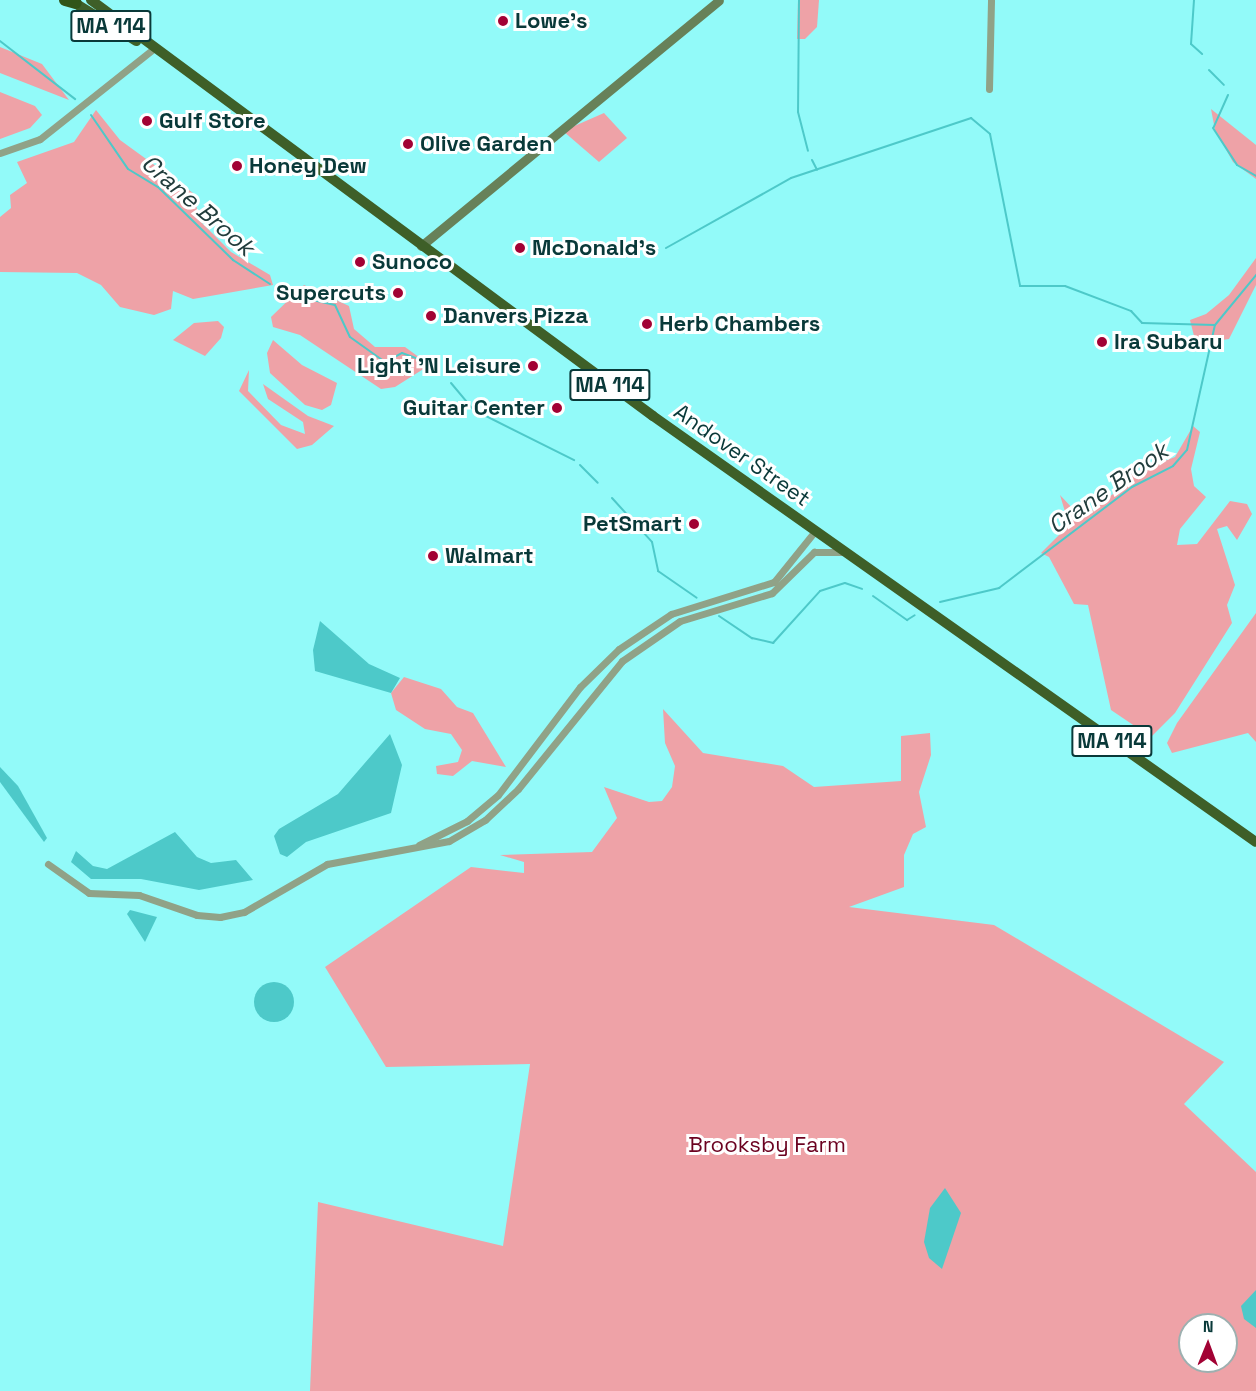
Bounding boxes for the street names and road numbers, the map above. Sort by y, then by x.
road number: MA 114 [69,8,153,44]
road number: MA 114 [568,367,652,403]
street label: Andover Street [669,398,815,512]
road number: MA 114 [1070,723,1154,759]

